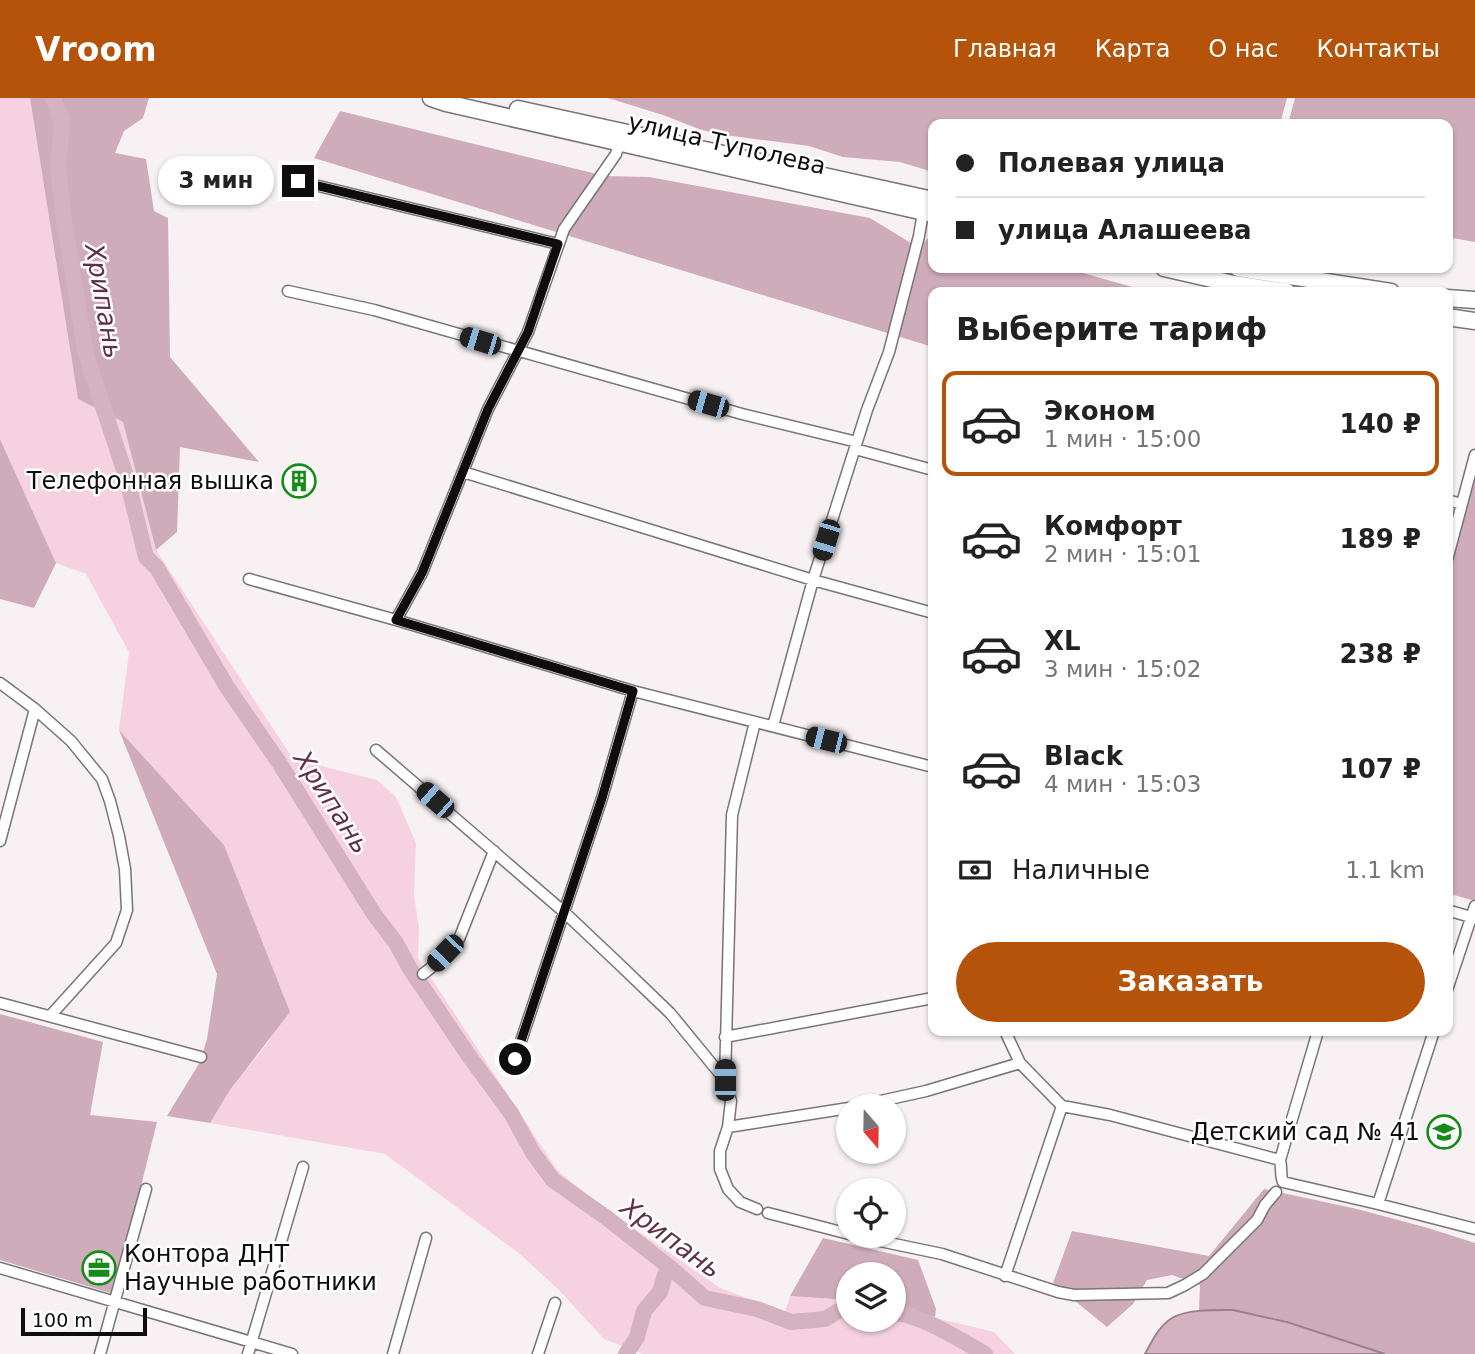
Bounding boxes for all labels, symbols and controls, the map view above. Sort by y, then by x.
text: Vroom [35,30,157,69]
text: Главная [953,35,1057,63]
text: Карта [1095,35,1170,63]
text: О нас [1208,35,1278,63]
text: Контакты [1316,35,1440,63]
street label: улица Туполева [625,108,829,180]
text: Полевая улица [998,148,1225,178]
callout: 3 мин [158,156,274,206]
route end [282,165,314,197]
text: 3 мин [179,167,253,193]
text: улица Алашеева [998,215,1252,245]
water label: Хрипань [79,239,129,361]
text: Выберите тариф [956,310,1267,348]
car [457,325,504,357]
car [685,388,732,420]
icon: car [960,392,1023,455]
text: Эконом [1044,396,1156,426]
text: 140 ₽ [1340,409,1421,439]
text: 1 мин · 15:00 [1044,426,1202,452]
building icon: Телефонная вышка [280,462,318,500]
place label: Телефонная вышка [26,467,274,495]
icon: car [960,507,1023,570]
text: Комфорт [1044,511,1182,541]
car [810,517,843,563]
text: 189 ₽ [1340,524,1421,554]
text: 2 мин · 15:01 [1044,541,1202,567]
icon: car [960,622,1023,685]
text: XL [1044,626,1081,656]
text: 238 ₽ [1340,639,1421,669]
text: 3 мин · 15:02 [1044,656,1202,682]
car [804,725,849,755]
icon: car [960,737,1023,800]
text: Black [1044,741,1123,771]
water label: Хрипань [287,743,376,859]
text: 107 ₽ [1340,754,1421,784]
text: 4 мин · 15:03 [1044,771,1202,797]
car [413,778,458,822]
icon: cash [956,851,994,889]
text: Наличные [1012,855,1150,885]
text: 1.1 km [1345,857,1425,883]
car [423,931,468,975]
button: Заказать [956,942,1425,1022]
route start [499,1043,531,1075]
car [715,1059,736,1101]
north arrow [836,1094,906,1164]
map controls [836,1094,906,1332]
school or university icon: Детский сад № 41 [1425,1113,1463,1151]
place label: Детский сад № 41 [1191,1118,1420,1146]
button: locate [836,1178,906,1248]
water label: Хрипань [613,1190,727,1284]
place label: Контора ДНТ Научные работники [124,1240,377,1296]
office icon: Контора ДНТ Научные работники [80,1249,118,1287]
button: layers [836,1262,906,1332]
scale bar [21,1305,147,1337]
text: 100 m [32,1309,93,1331]

